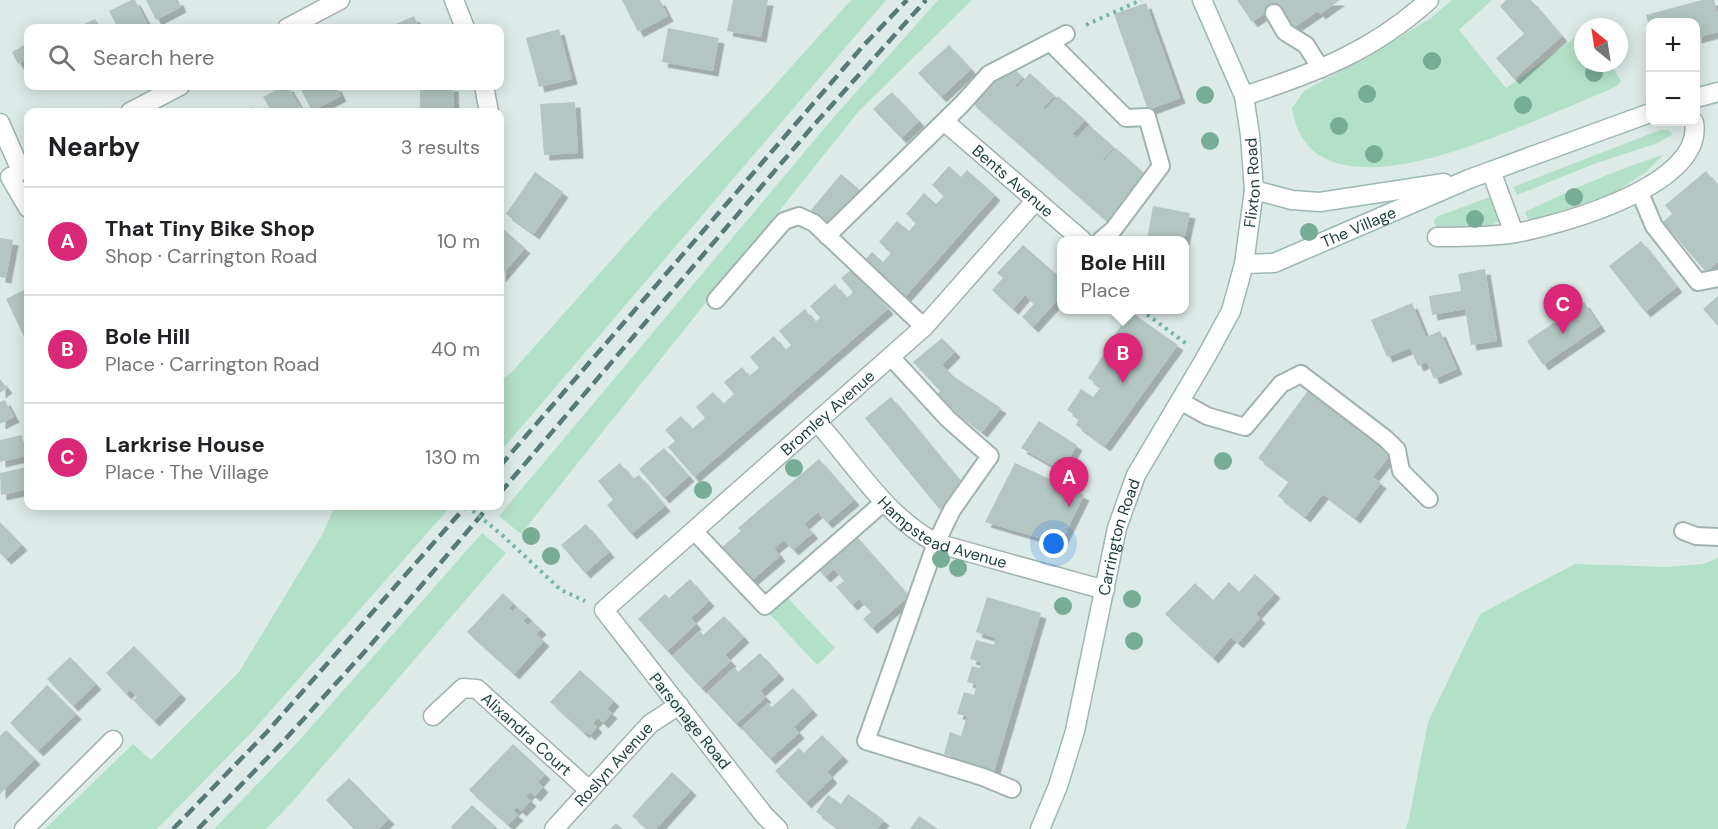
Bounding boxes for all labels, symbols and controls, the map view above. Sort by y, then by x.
north arrow [1574,18,1628,72]
map controls [1646,18,1700,126]
button: + [1646,18,1700,72]
search box [24,24,504,90]
icon: search [45,41,78,74]
text: Search here [93,43,214,72]
button: − [1646,72,1700,126]
text: Nearby [48,130,140,164]
text: 3 results [401,134,480,160]
street label: Flixton Road [1239,137,1265,229]
street label: Bents Avenue [968,140,1058,222]
street label: The Village [1318,201,1399,252]
text: That Tiny Bike Shop [105,214,315,243]
text: A [60,228,75,254]
text: 10 m [437,228,480,254]
popup [1057,236,1189,314]
text: Shop · Carrington Road [105,243,317,269]
text: Bole Hill [1080,248,1166,277]
text: Place [1080,277,1130,303]
pin: C [1544,284,1582,334]
text: Bole Hill [105,322,190,351]
pin: B [1104,334,1142,383]
text: B [61,336,74,362]
text: 40 m [431,336,480,362]
text: Place · Carrington Road [105,351,320,377]
street label: Bromley Avenue [776,365,879,460]
text: Larkrise House [105,430,265,459]
text: C [60,444,75,470]
text: 130 m [425,444,480,470]
pin: A [1050,458,1088,507]
text: Place · The Village [105,459,269,485]
street label: Carrington Road [1093,476,1144,597]
street label: Hampstead Avenue [873,491,1009,573]
your location [1039,529,1068,558]
street label: Parsonage Road [645,668,735,774]
street label: Alixandra Court [477,687,576,780]
street label: Roslyn Avenue [570,718,657,811]

